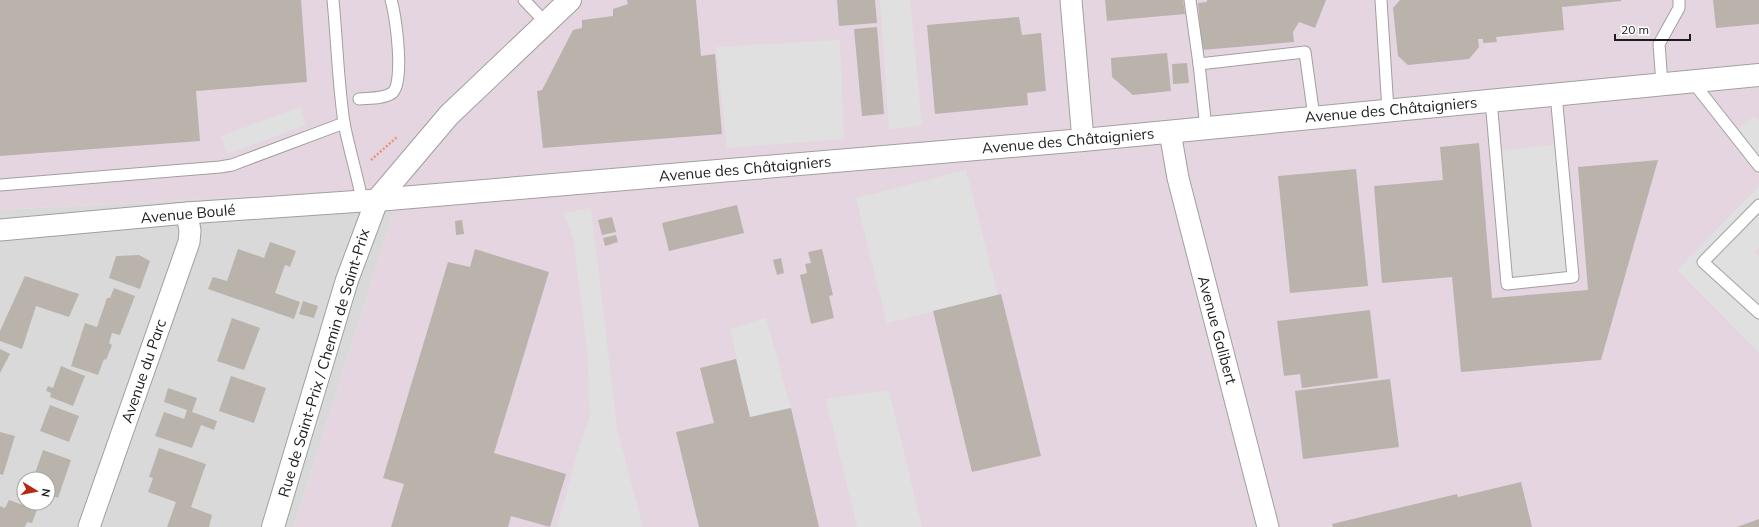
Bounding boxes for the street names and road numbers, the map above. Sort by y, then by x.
street label: Avenue des Châtaigniers [1304,93,1478,127]
street label: Avenue des Châtaigniers [981,124,1155,158]
street label: Avenue des Châtaigniers [658,152,832,186]
street label: Avenue Boulé [140,200,236,227]
street label: Rue de Saint-Prix / Chemin de Saint-Prix [274,226,374,499]
street label: Avenue Galibert [1194,274,1241,386]
street label: Avenue du Parc [117,316,170,425]

